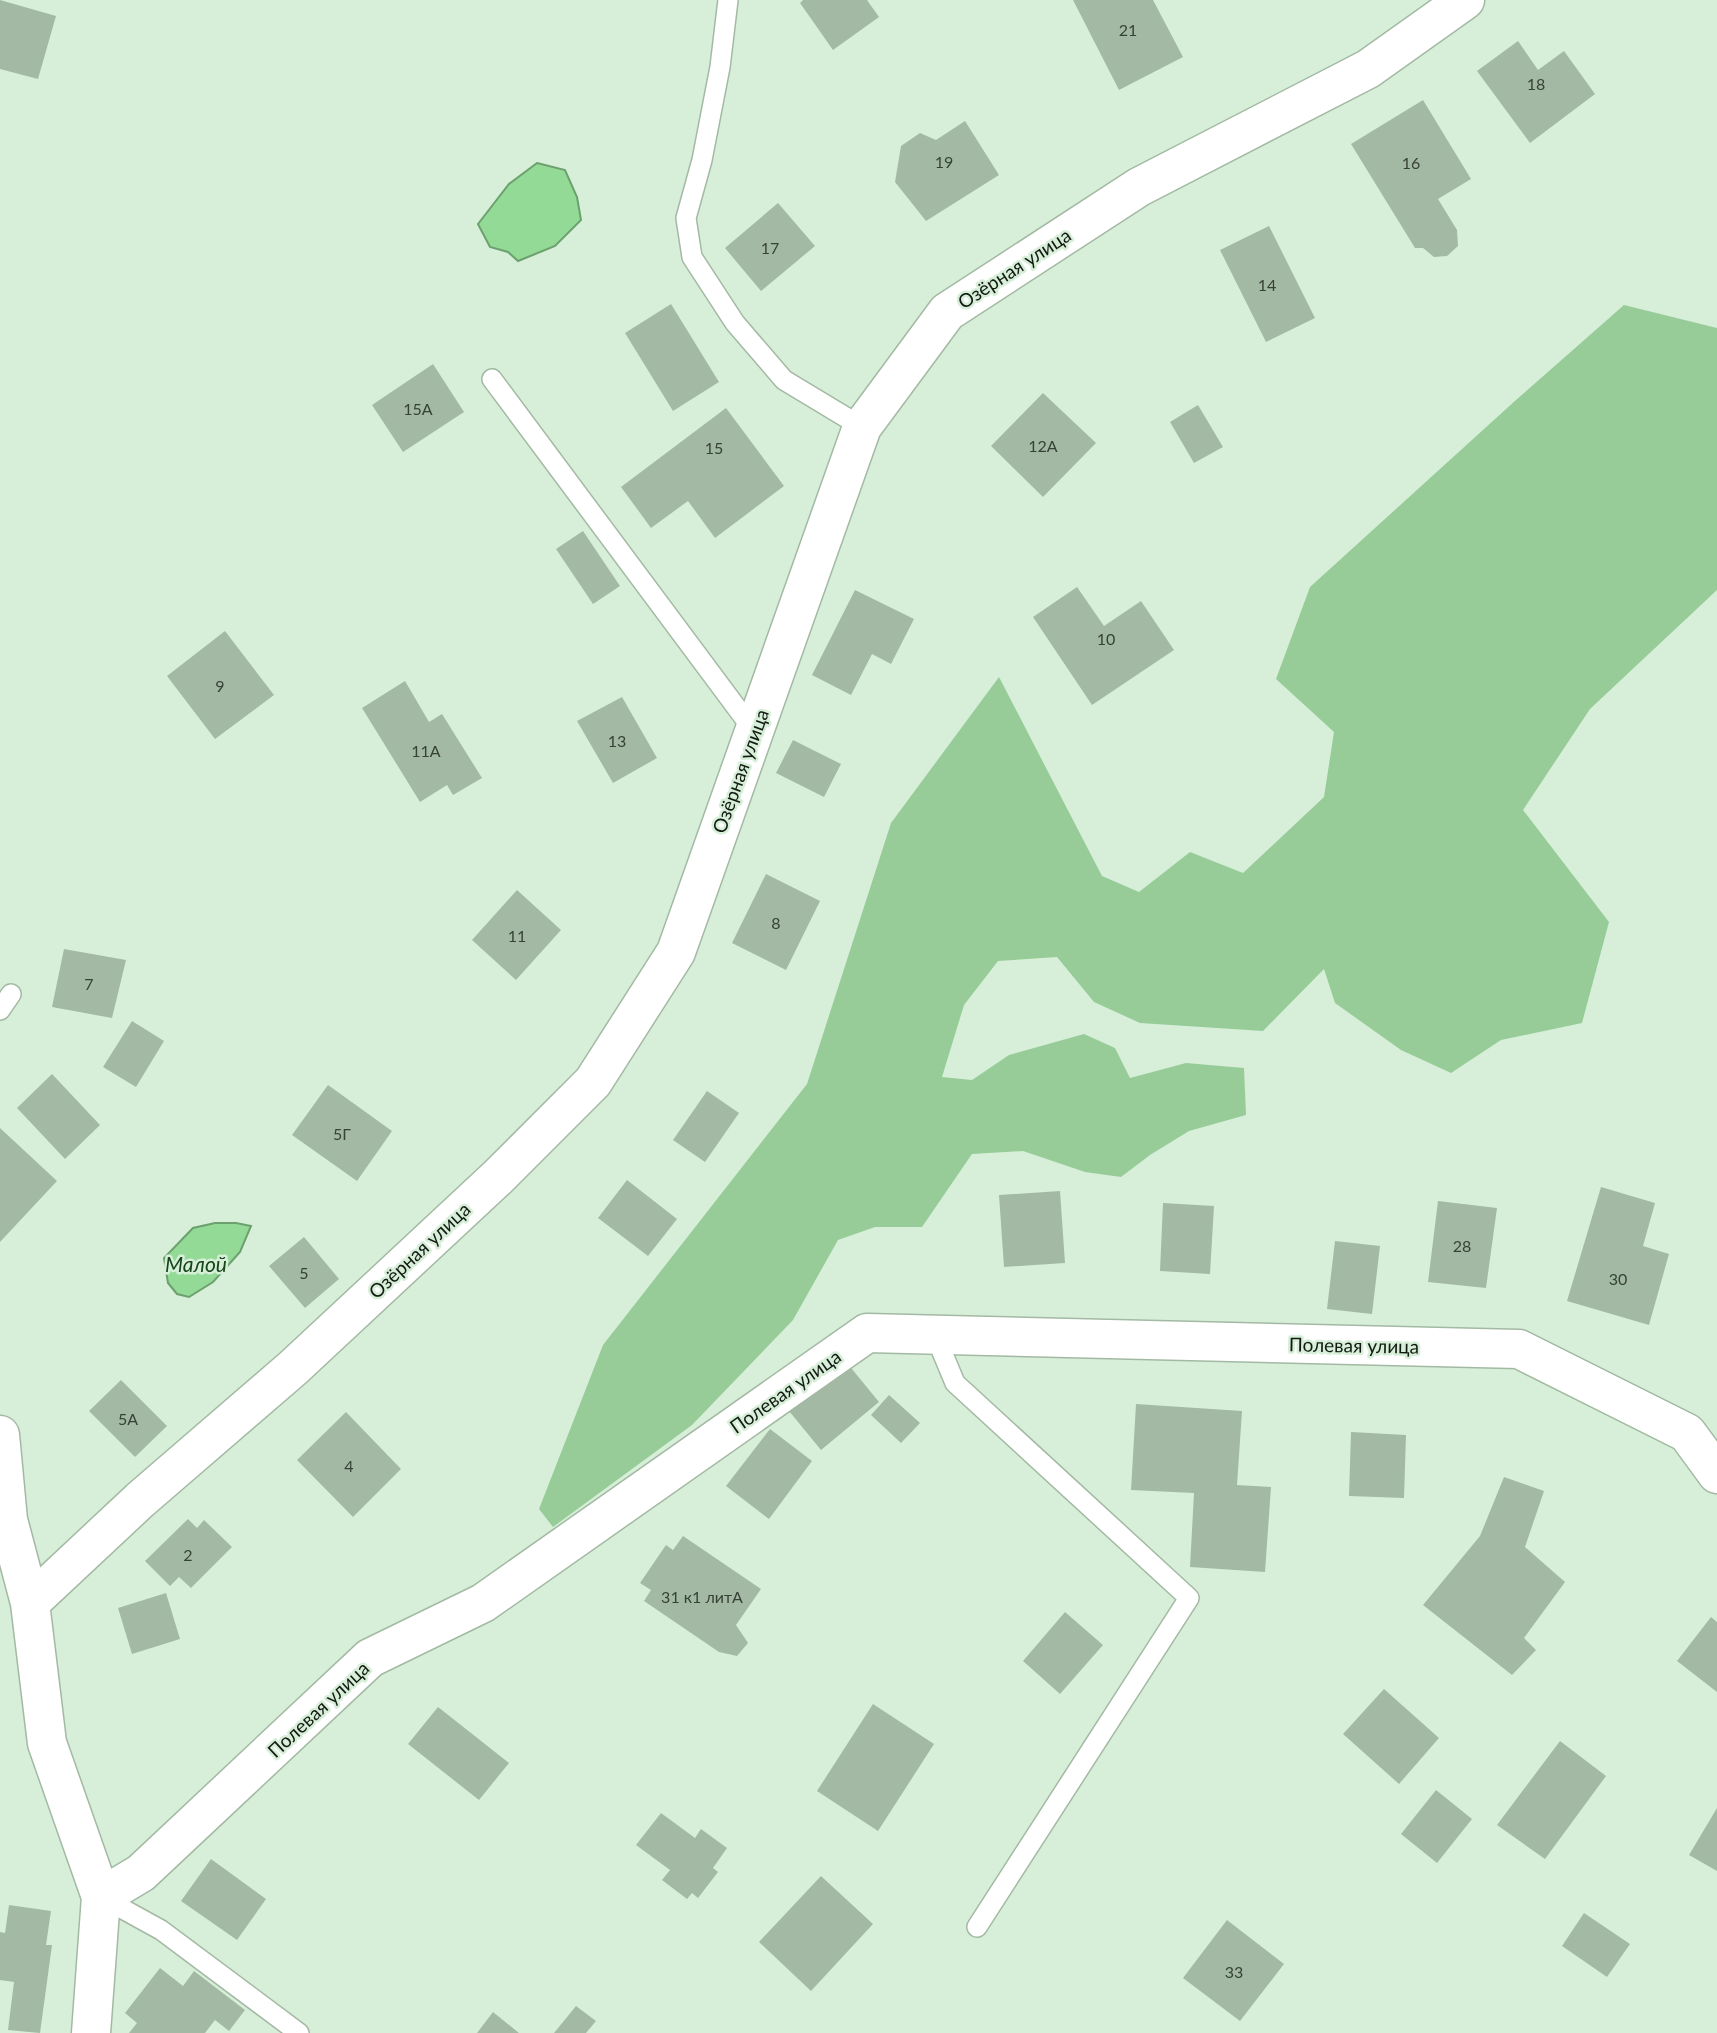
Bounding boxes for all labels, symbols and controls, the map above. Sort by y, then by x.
house number: 21 [1119,20,1137,39]
house number: 18 [1527,74,1545,93]
house number: 19 [935,152,953,171]
house number: 16 [1402,153,1420,172]
street label: Озёрная улица [953,223,1075,313]
house number: 17 [761,238,779,257]
house number: 14 [1258,275,1276,294]
house number: 15А [403,399,433,418]
house number: 12А [1028,436,1058,455]
house number: 15 [705,438,723,457]
house number: 10 [1097,629,1115,648]
house number: 9 [215,676,225,695]
street label: Озёрная улица [707,706,773,836]
house number: 13 [608,731,626,750]
house number: 11А [411,741,441,760]
house number: 8 [771,913,781,932]
house number: 11 [508,926,526,945]
house number: 7 [84,974,94,993]
house number: 5Г [333,1124,351,1143]
street label: Озёрная улица [363,1197,475,1303]
house number: 28 [1453,1236,1471,1255]
water label: Малой [165,1251,227,1276]
house number: 5 [299,1263,309,1282]
house number: 30 [1609,1269,1627,1288]
street label: Полевая улица [1289,1332,1419,1358]
street label: Полевая улица [725,1344,845,1438]
house number: 5А [118,1409,138,1428]
house number: 4 [344,1456,354,1475]
house number: 2 [183,1545,193,1564]
house number: 31 к1 литА [661,1587,743,1606]
street label: Полевая улица [262,1656,374,1762]
house number: 33 [1225,1962,1243,1981]

